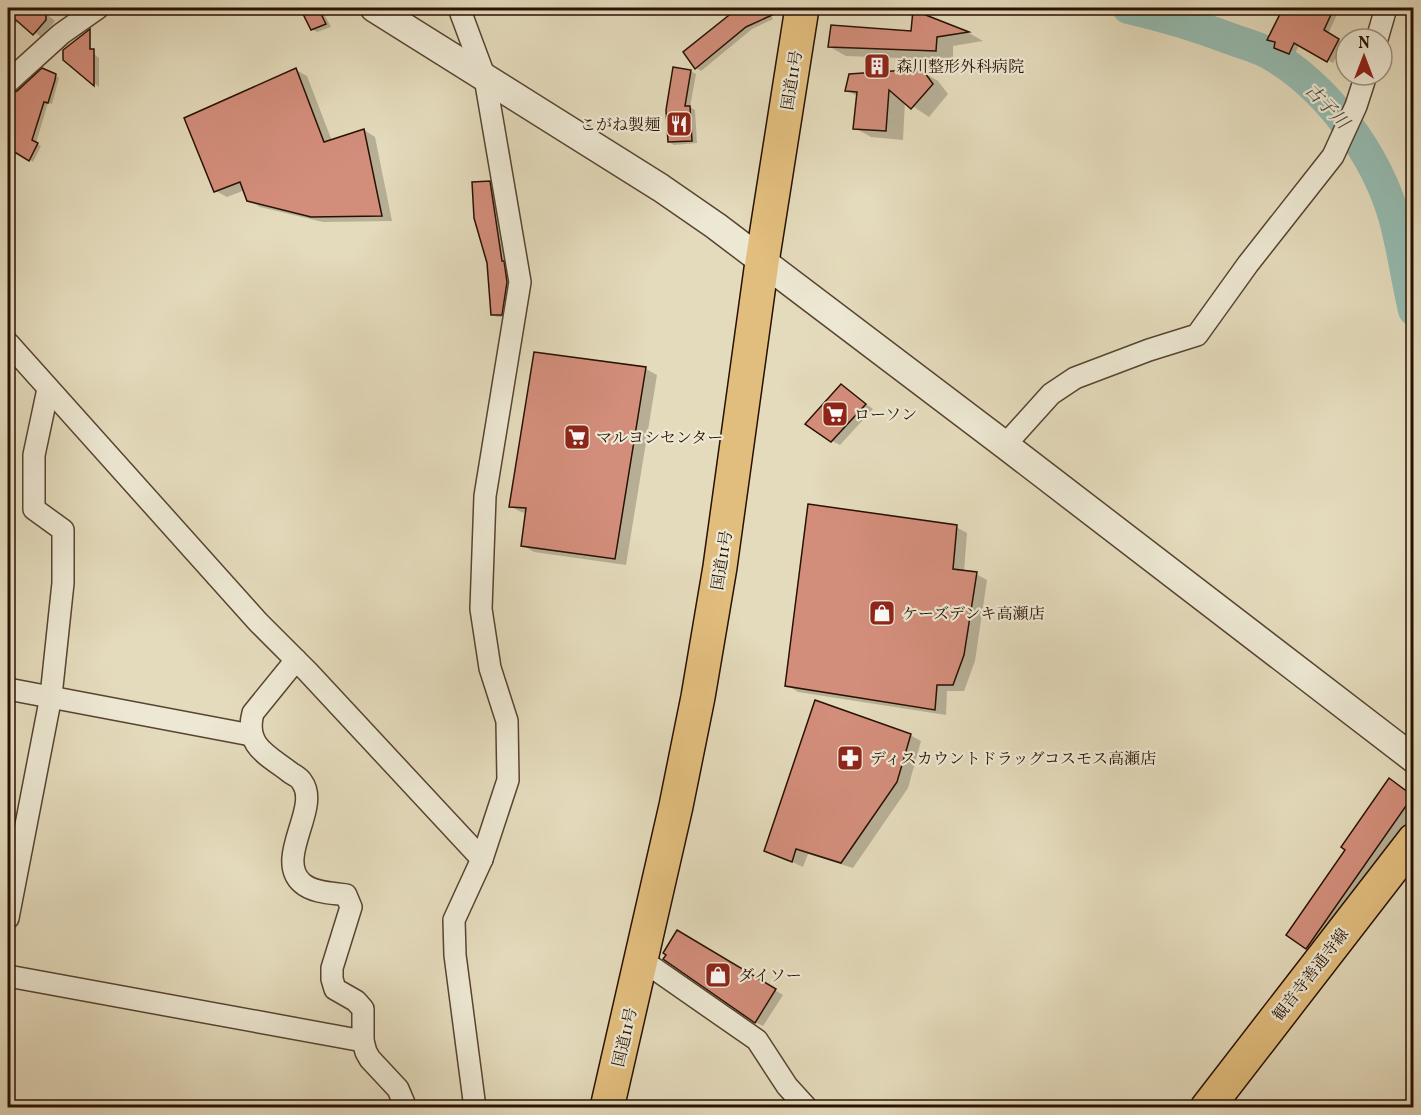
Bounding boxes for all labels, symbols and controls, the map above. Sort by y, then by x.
north arrow [1334,27,1394,87]
text: N [1358,33,1370,55]
street label: 国道11号 [777,49,809,112]
building icon: 森川整形外科病院 [862,51,892,81]
place label: 森川整形外科病院 [896,57,1024,79]
water label: 古子川 [1298,79,1355,137]
restaurant icon: こがね製麺 [664,109,694,139]
place label: こがね製麺 [580,115,660,137]
supermarket icon: ローソン [820,399,850,429]
place label: ローソン [854,405,917,427]
supermarket icon: マルヨシセンター [562,422,592,452]
place label: マルヨシセンター [596,428,723,450]
street label: 国道11号 [707,529,739,592]
shop icon: ケーズデンキ高瀬店 [867,598,897,628]
place label: ケーズデンキ高瀬店 [902,604,1045,626]
pharmacy icon: ディスカウントドラッグコスモス高瀬店 [835,743,865,773]
place label: ディスカウントドラッグコスモス高瀬店 [870,749,1156,771]
street label: 観音寺善通寺線 [1268,924,1355,1026]
shop icon: ダイソー [703,960,733,990]
place label: ダイソー [738,966,802,988]
street label: 国道11号 [608,1006,643,1069]

